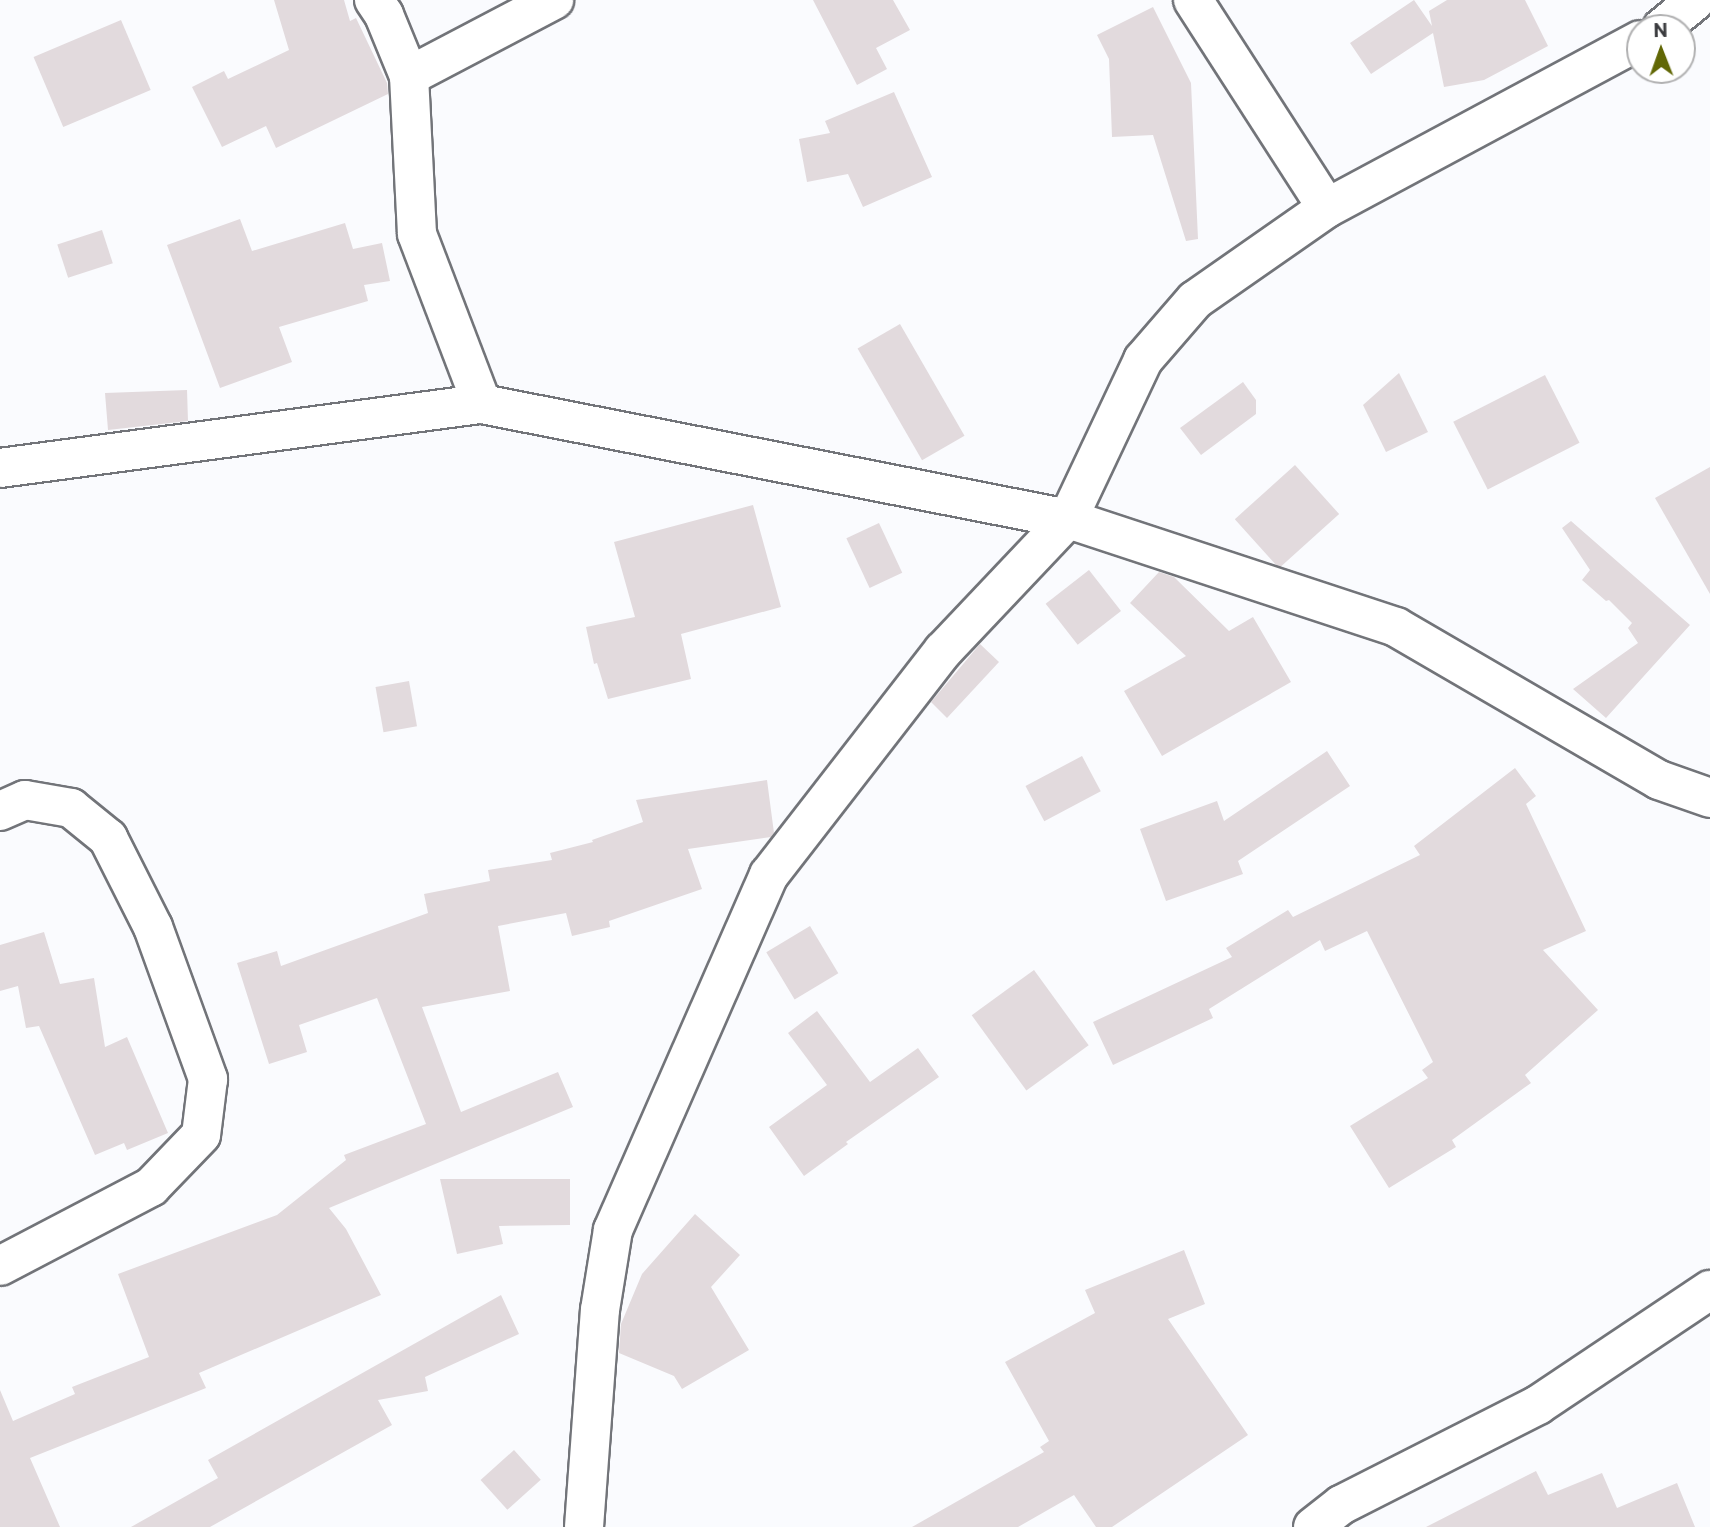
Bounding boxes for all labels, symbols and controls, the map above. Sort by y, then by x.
north arrow [1626,14,1696,84]
text: N [1653,18,1668,41]

